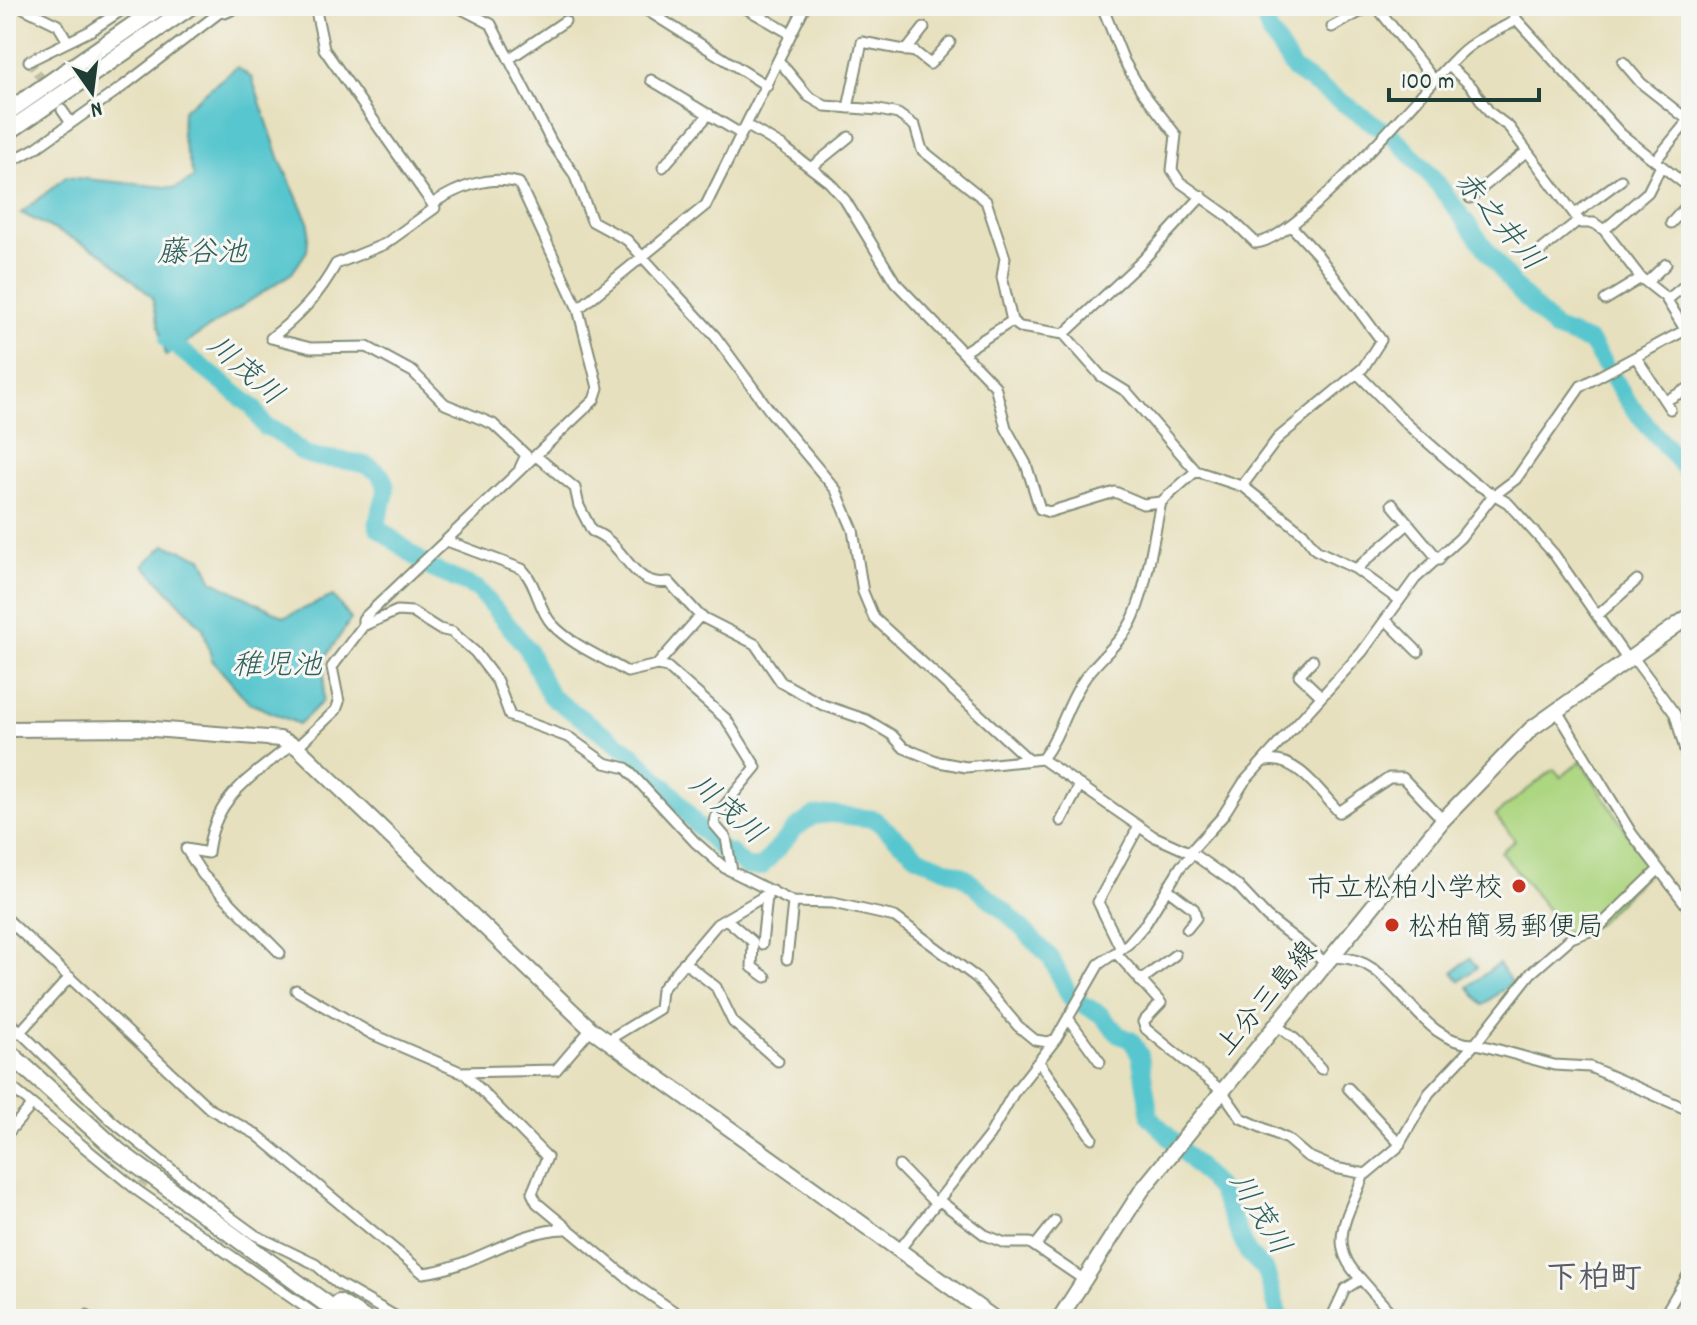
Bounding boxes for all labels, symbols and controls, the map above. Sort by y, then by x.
north arrow [52,52,132,132]
scale bar [1389,52,1539,102]
text: 100 m [1401,66,1454,100]
text: N [87,92,105,124]
water label: 赤之井川 [1442,163,1552,283]
water label: 藤谷池 [157,234,248,277]
water label: 川茂川 [195,327,291,418]
water label: 稚児池 [232,647,323,690]
water label: 川茂川 [677,766,773,857]
place label: 市立松柏小学校 [1307,871,1503,911]
marker: 市立松柏小学校 [1510,877,1528,895]
place label: 松柏簡易郵便局 [1408,910,1604,950]
marker: 松柏簡易郵便局 [1383,916,1401,934]
street label: 上分三島線 [1209,934,1329,1067]
water label: 川茂川 [1216,1166,1299,1265]
district label: 下柏町 [1546,1258,1642,1304]

